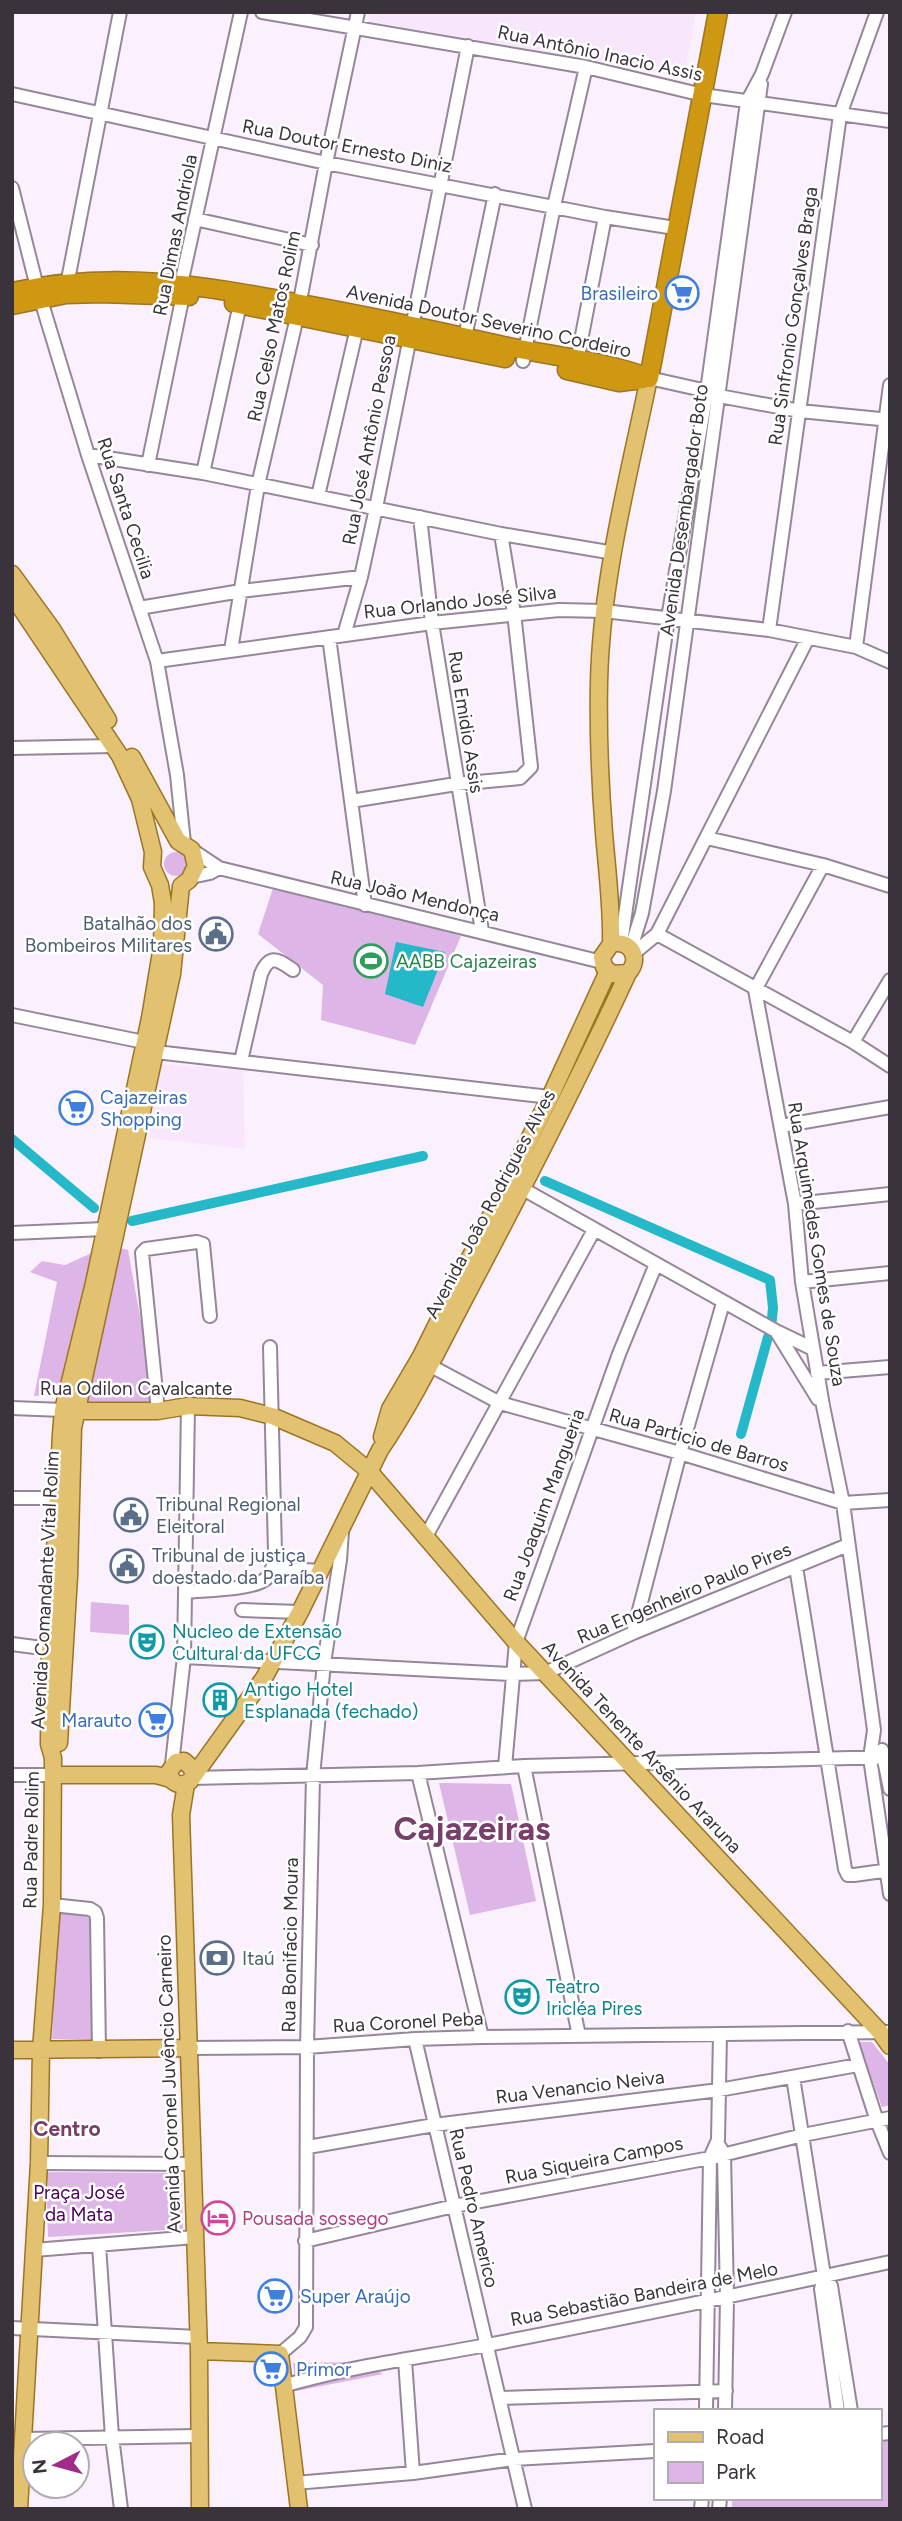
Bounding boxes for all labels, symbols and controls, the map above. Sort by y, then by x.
street label: Rua Antônio Inacio Assis [495,20,705,86]
street label: Rua Doutor Ernesto Diniz [240,114,454,178]
street label: Rua Dimas Andriola [148,152,202,318]
street label: Rua Sinfronio Gonçalves Braga [763,185,823,447]
street label: Rua Celso Matos Rolim [242,228,306,424]
supermarket icon: Brasileiro [663,274,701,312]
street label: Avenida Doutor Severino Cordeiro [344,280,634,362]
place label: Brasileiro [581,282,658,305]
street label: Rua José Antônio Pessoa [337,333,401,547]
street label: Avenida Desembargador Boto [655,383,713,637]
street label: Rua Santa Cecilia [92,434,160,582]
street label: Rua Orlando José Silva [362,580,558,624]
street label: Rua Emidio Assis [443,649,489,795]
street label: Rua João Mendonça [328,865,502,927]
place label: Batalhão dos Bombeiros Militares [25,912,192,957]
public building icon: Batalhão dos Bombeiros Militares [197,915,235,953]
sports icon: AABB Cajazeiras [352,942,390,980]
place label: AABB Cajazeiras [396,950,537,973]
place label: Cajazeiras Shopping [100,1086,187,1131]
street label: Avenida João Rodrigues Alves [420,1086,560,1322]
supermarket icon: Cajazeiras Shopping [57,1089,95,1127]
street label: Rua Arquimedes Gomes de Souza [783,1100,851,1388]
street label: Rua Odilon Cavalcante [40,1377,232,1400]
street label: Rua Particio de Barros [606,1403,792,1477]
street label: Rua Joaquim Mangueria [498,1406,590,1604]
street label: Avenida Comandante Vital Rolim [26,1450,64,1730]
place label: Tribunal Regional Eleitoral [156,1493,301,1538]
public building icon: Tribunal Regional Eleitoral [112,1496,150,1534]
street label: Rua Engenheiro Paulo Pires [573,1537,795,1649]
place label: Tribunal de justiça doestado da Paraíba [152,1544,324,1589]
public building icon: Tribunal de justiça doestado da Paraíba [108,1547,146,1585]
place label: Nucleo de Extensão Cultural da UFCG [172,1620,342,1665]
theatre icon: Nucleo de Extensão Cultural da UFCG [128,1623,166,1661]
street label: Avenida Tenente Arsênio Araruna [537,1636,747,1858]
place label: Antigo Hotel Esplanada (fechado) [244,1678,418,1723]
building icon: Antigo Hotel Esplanada (fechado) [201,1681,239,1719]
supermarket icon: Marauto [137,1701,175,1739]
place label: Marauto [61,1709,132,1732]
street label: Rua Padre Rolim [18,1771,44,1909]
district label: Cajazeiras [394,1809,550,1848]
street label: Rua Bonifacio Moura [277,1857,303,2033]
street label: Avenida Coronel Juvêncio Carneiro [152,1934,186,2234]
bank icon: Itaú [198,1939,236,1977]
place label: Itaú [242,1947,275,1970]
place label: Teatro Iricléa Pires [546,1975,642,2020]
theatre icon: Teatro Iricléa Pires [503,1978,541,2016]
street label: Rua Coronel Peba [332,2007,484,2037]
street label: Rua Venancio Neiva [494,2065,666,2109]
district label: Centro [33,2116,101,2141]
street label: Rua Pedro Americo [444,2126,504,2290]
street label: Rua Siqueira Campos [503,2131,685,2189]
park label: Praça José da Mata [33,2181,125,2226]
hotel icon: Pousada sossego [199,2199,237,2237]
place label: Pousada sossego [242,2207,389,2230]
street label: Rua Sebastião Bandeira de Melo [508,2257,780,2331]
supermarket icon: Super Araújo [256,2277,294,2315]
place label: Super Araújo [300,2285,411,2308]
supermarket icon: Primor [252,2350,290,2388]
place label: Primor [296,2358,352,2381]
legend [654,2409,881,2500]
text: Road [716,2424,764,2449]
north arrow [21,2430,91,2500]
text: N [27,2458,52,2475]
text: Park [716,2459,757,2484]

